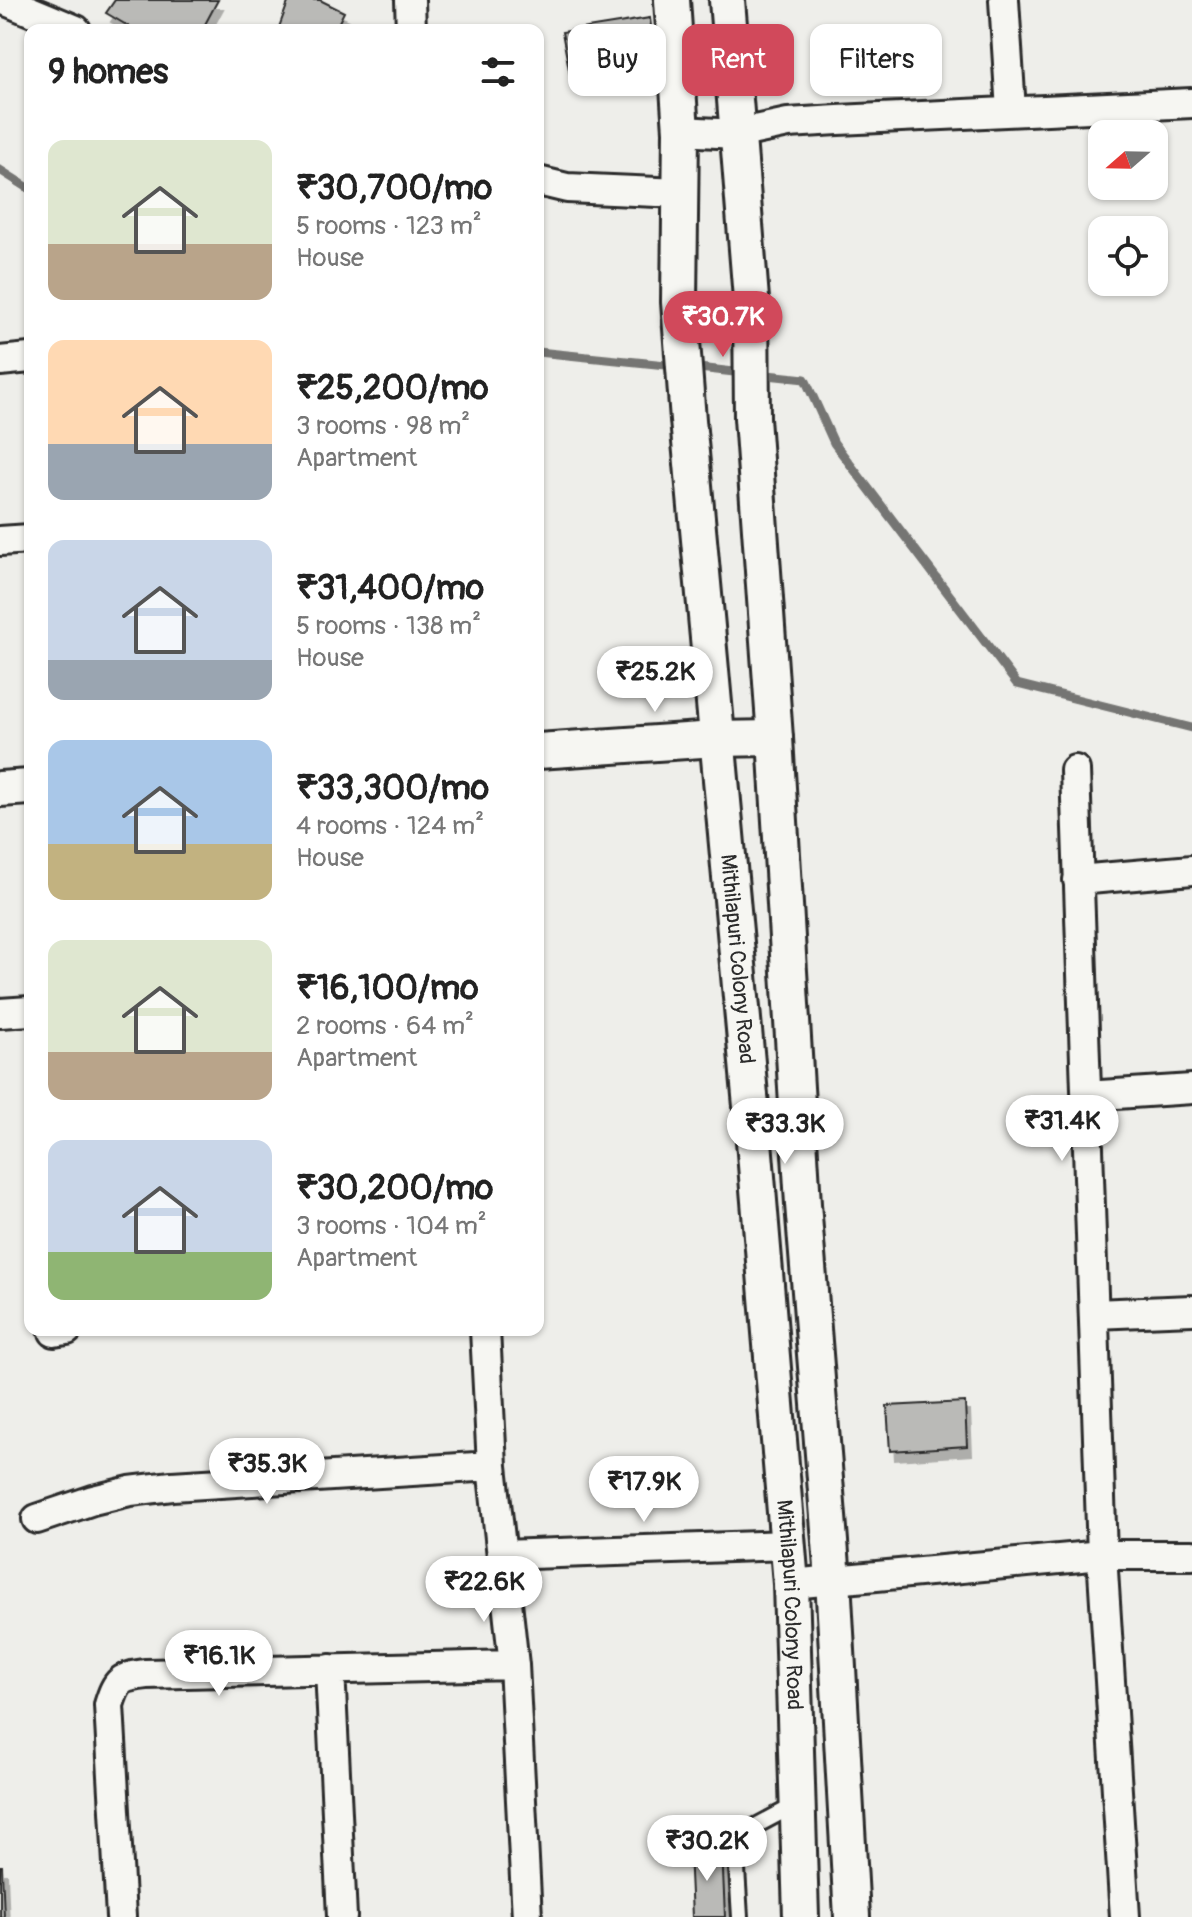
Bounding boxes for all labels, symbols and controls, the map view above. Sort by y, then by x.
chip: Buy [568,24,666,96]
chip: Rent [682,24,794,96]
chip: Filters [810,24,942,96]
icon: filters [476,50,520,94]
text: 9 homes [48,51,168,94]
north arrow [1088,120,1168,200]
map controls [1088,120,1168,296]
text: ₹30,700/mo [296,167,492,210]
icon: home [112,172,208,268]
text: 5 rooms · 123 m² [296,210,482,242]
button: locate [1088,216,1168,296]
text: House [296,242,364,274]
pin: ₹30.7K [658,291,788,359]
text: ₹30.7K [682,301,765,333]
text: ₹25,200/mo [296,367,489,410]
icon: home [112,372,208,468]
text: 3 rooms · 98 m² [296,410,470,442]
text: Apartment [296,442,417,474]
text: ₹31,400/mo [296,567,484,610]
icon: home [112,572,208,668]
text: 5 rooms · 138 m² [296,610,481,642]
text: House [296,642,364,674]
pin: ₹25.2K [590,646,720,714]
text: ₹25.2K [615,656,695,688]
text: ₹33,300/mo [296,767,489,810]
icon: home [112,772,208,868]
text: 4 rooms · 124 m² [296,810,484,842]
text: House [296,842,364,874]
street label: Mithilapuri Colony Road [714,853,761,1065]
text: ₹16,100/mo [296,967,479,1010]
icon: home [112,972,208,1068]
text: 2 rooms · 64 m² [296,1010,474,1042]
text: Apartment [296,1042,417,1074]
pin: ₹31.4K [997,1095,1127,1163]
pin: ₹33.3K [720,1098,850,1166]
text: ₹31.4K [1024,1105,1100,1137]
text: ₹33.3K [745,1108,825,1140]
text: ₹30,200/mo [296,1167,493,1210]
icon: home [112,1172,208,1268]
text: 3 rooms · 104 m² [296,1210,487,1242]
text: Apartment [296,1242,417,1274]
pin: ₹35.3K [202,1438,332,1506]
text: ₹35.3K [227,1448,307,1480]
pin: ₹17.9K [579,1456,709,1524]
text: ₹17.9K [607,1466,681,1498]
street label: Mithilapuri Colony Road [770,1499,809,1710]
pin: ₹22.6K [419,1556,549,1624]
text: ₹22.6K [443,1566,525,1598]
pin: ₹16.1K [154,1630,284,1698]
text: ₹16.1K [183,1640,255,1672]
pin: ₹30.2K [642,1815,772,1883]
text: ₹30.2K [665,1825,749,1857]

